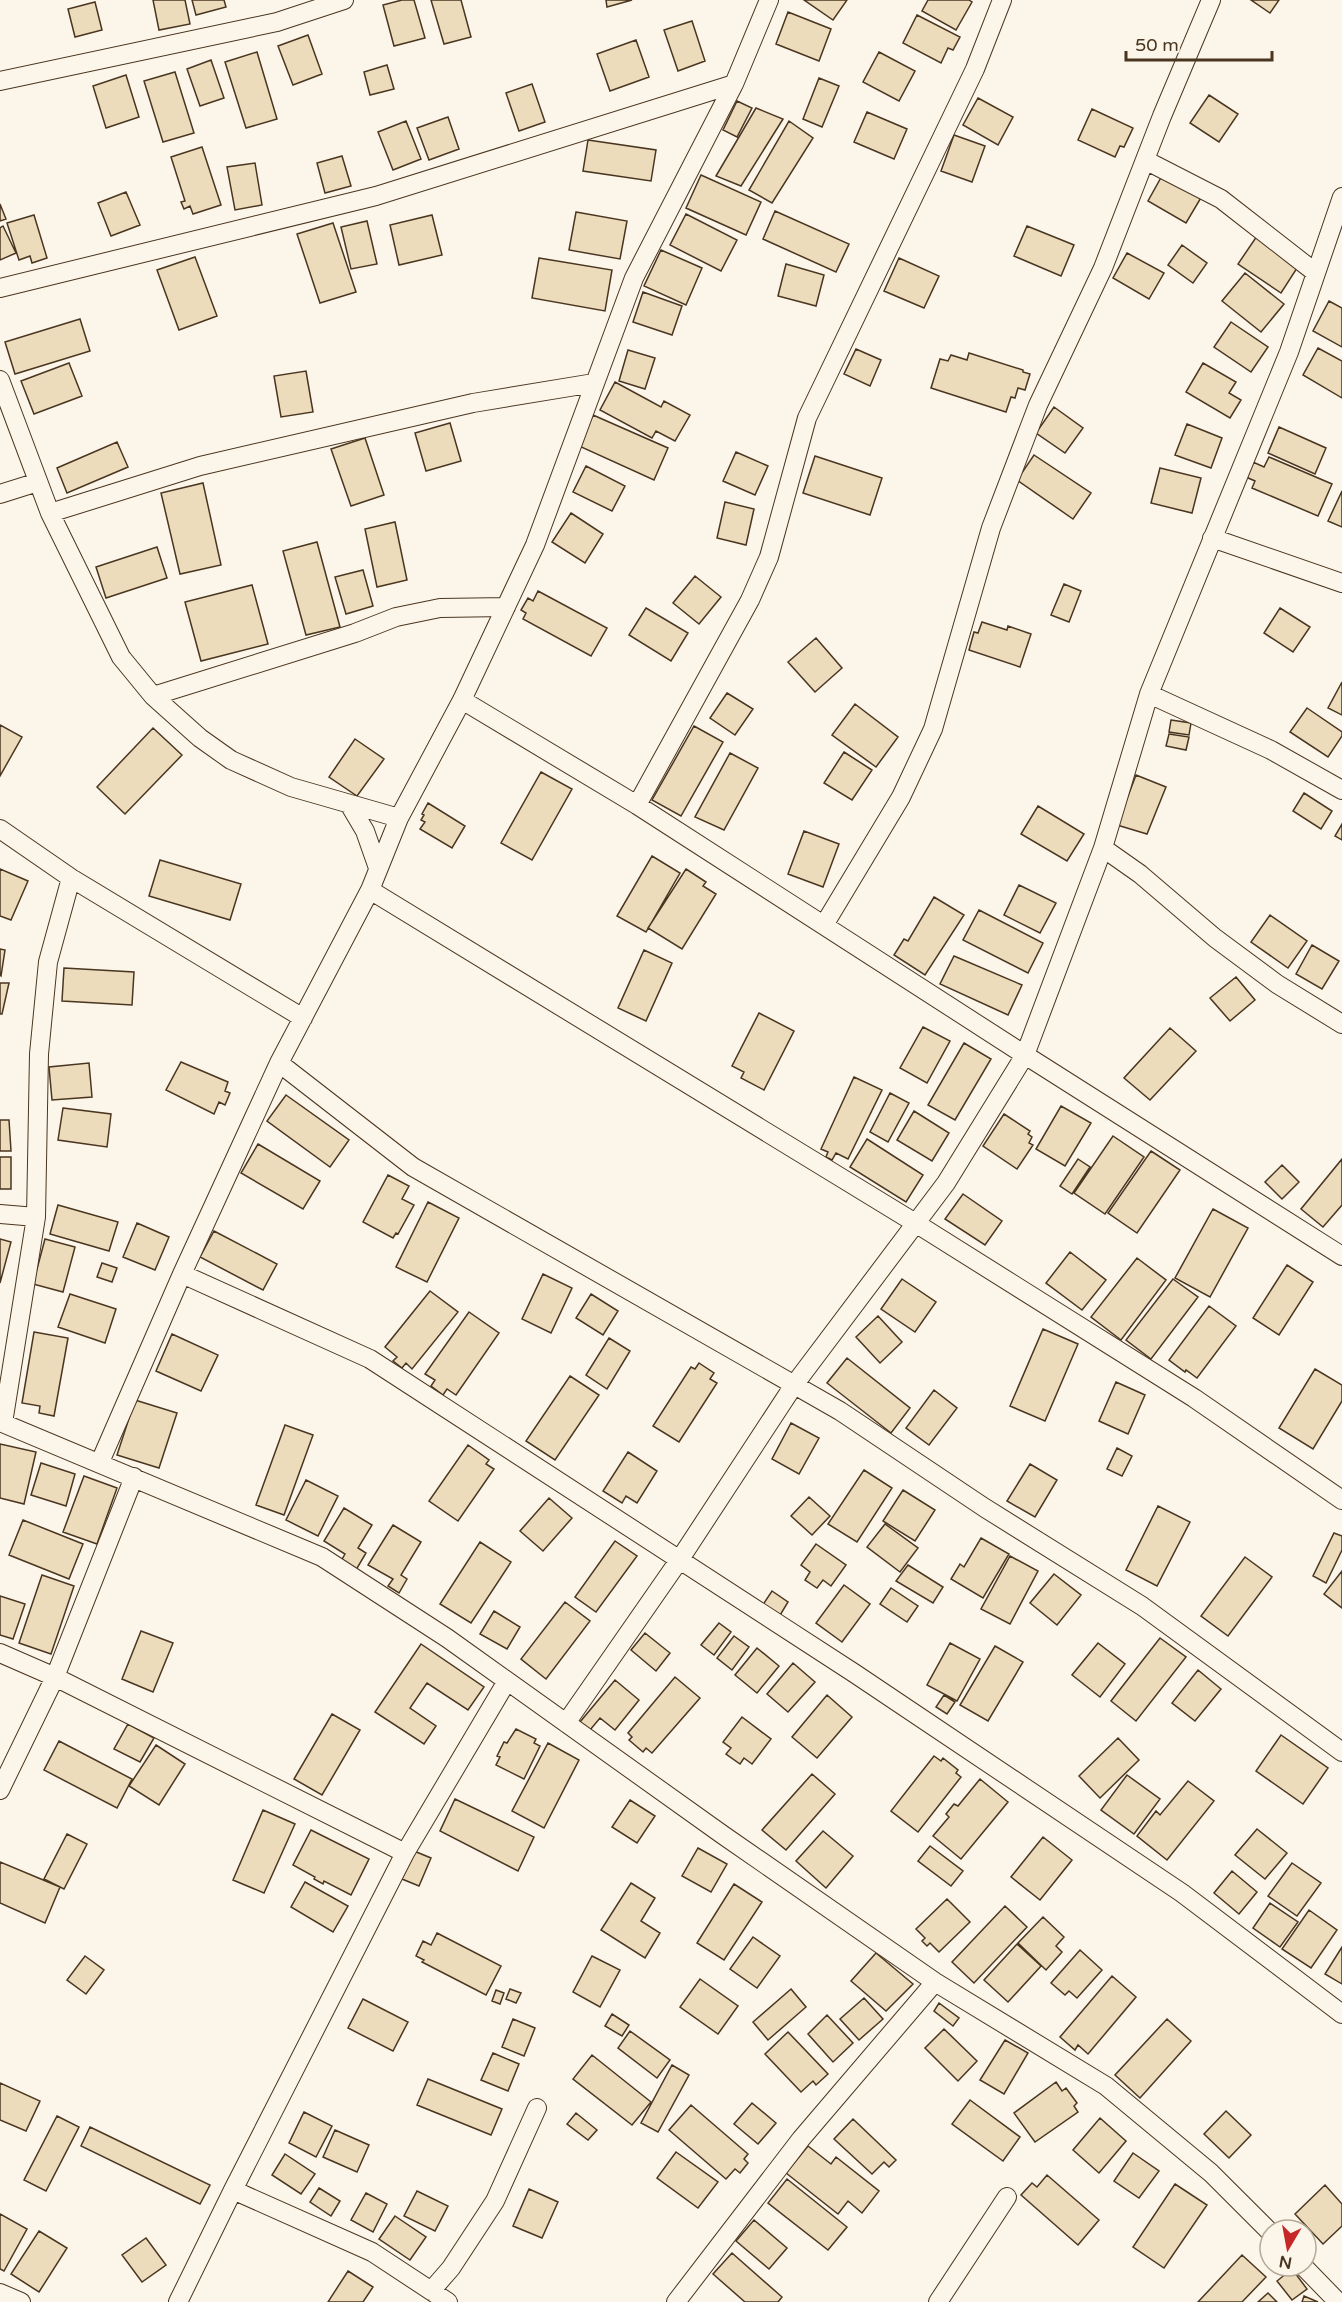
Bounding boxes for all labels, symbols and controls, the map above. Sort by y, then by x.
scale bar [1126,24,1272,62]
text: 50 m [1135,34,1179,56]
north arrow [1258,2218,1318,2278]
text: N [1278,2251,1294,2273]

